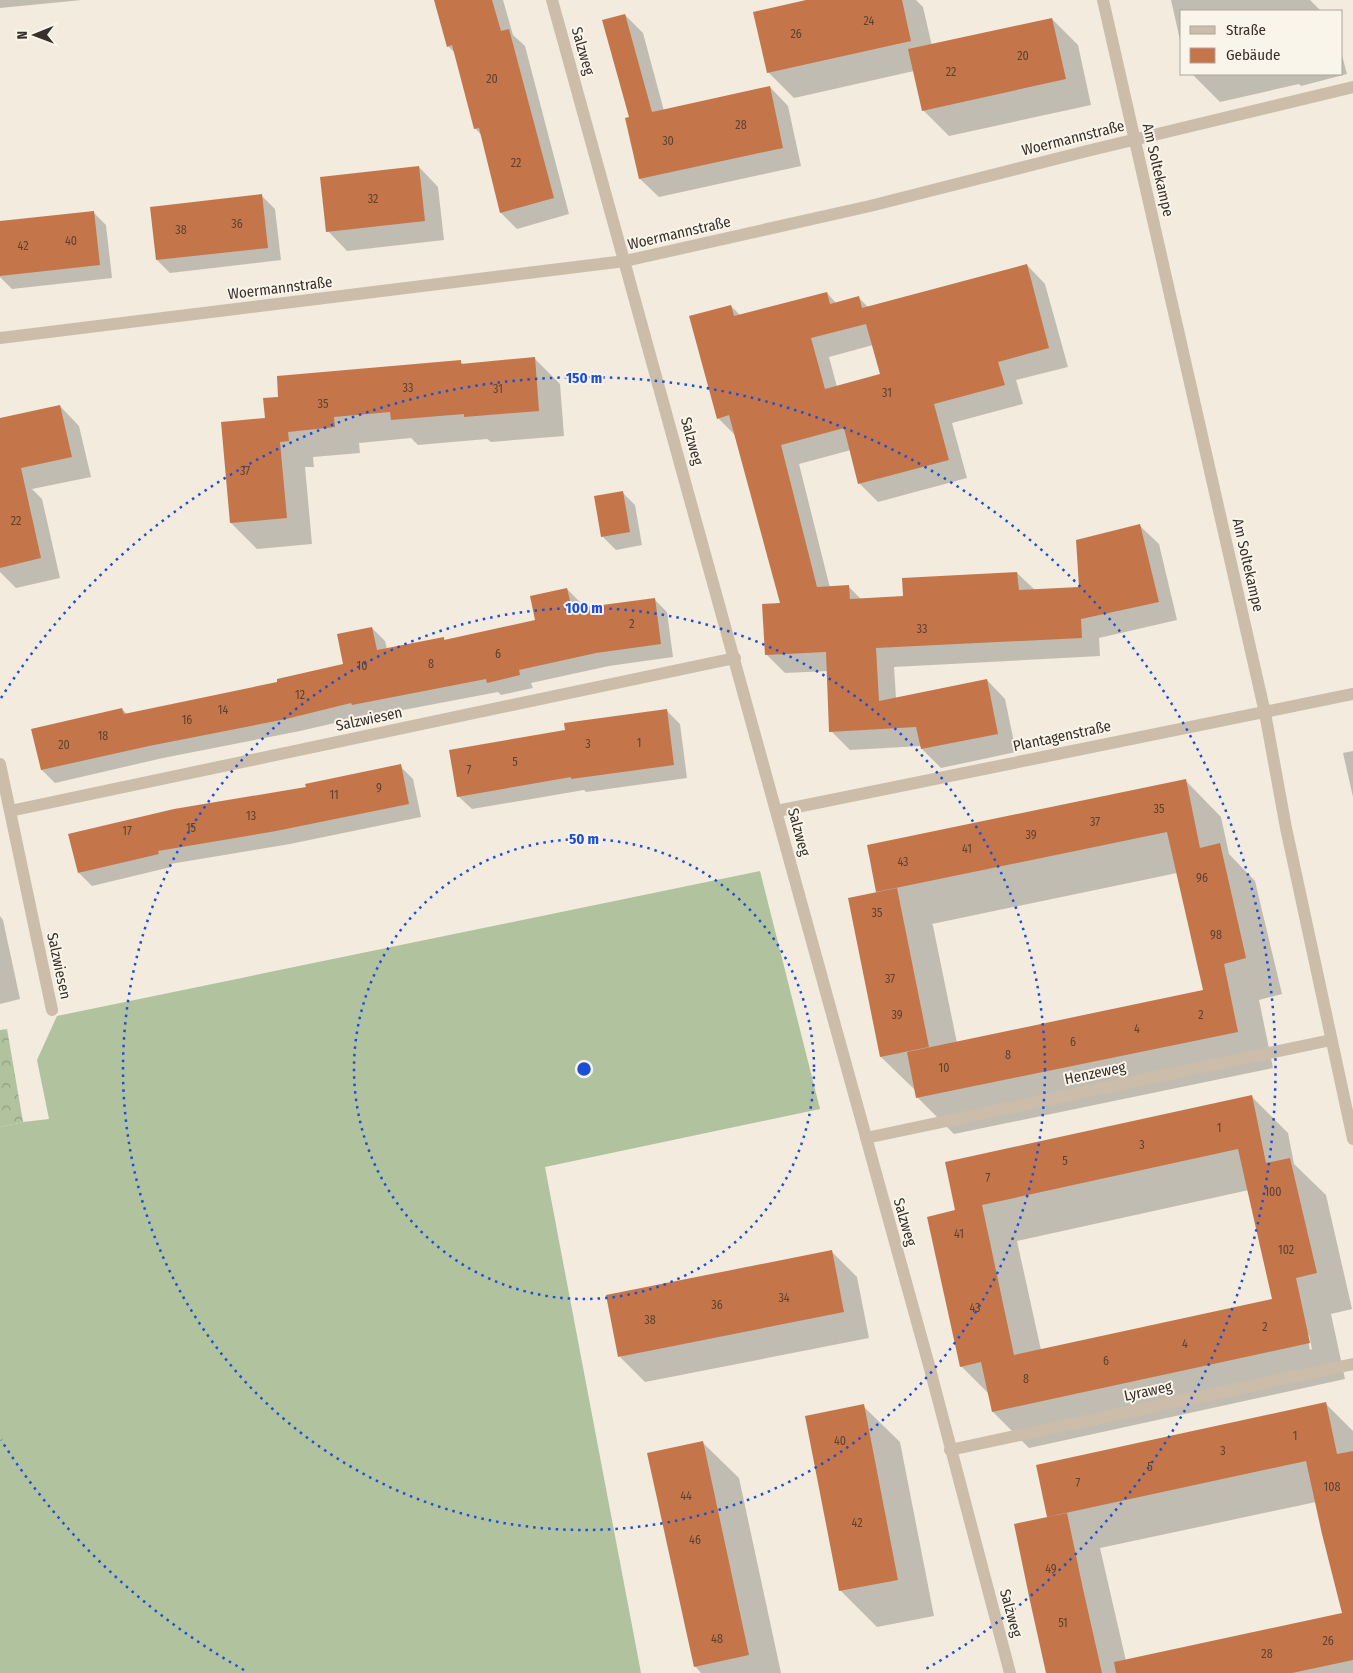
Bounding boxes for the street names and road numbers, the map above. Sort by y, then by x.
street label: Salzweg [568,25,598,77]
street label: Woermannstraße [1020,117,1126,159]
street label: Am Soltekampe [1139,122,1177,218]
street label: Woermannstraße [626,212,732,254]
street label: Woermannstraße [227,273,333,303]
street label: Salzweg [677,415,707,467]
street label: Am Soltekampe [1229,517,1267,613]
street label: Salzwiesen [334,703,404,735]
street label: Plantagenstraße [1011,717,1113,755]
street label: Salzweg [784,806,814,858]
street label: Salzwiesen [43,931,75,1001]
street label: Henzeweg [1063,1058,1127,1088]
street label: Salzweg [890,1196,920,1248]
street label: Lyraweg [1122,1377,1174,1405]
street label: Salzweg [996,1587,1026,1639]

